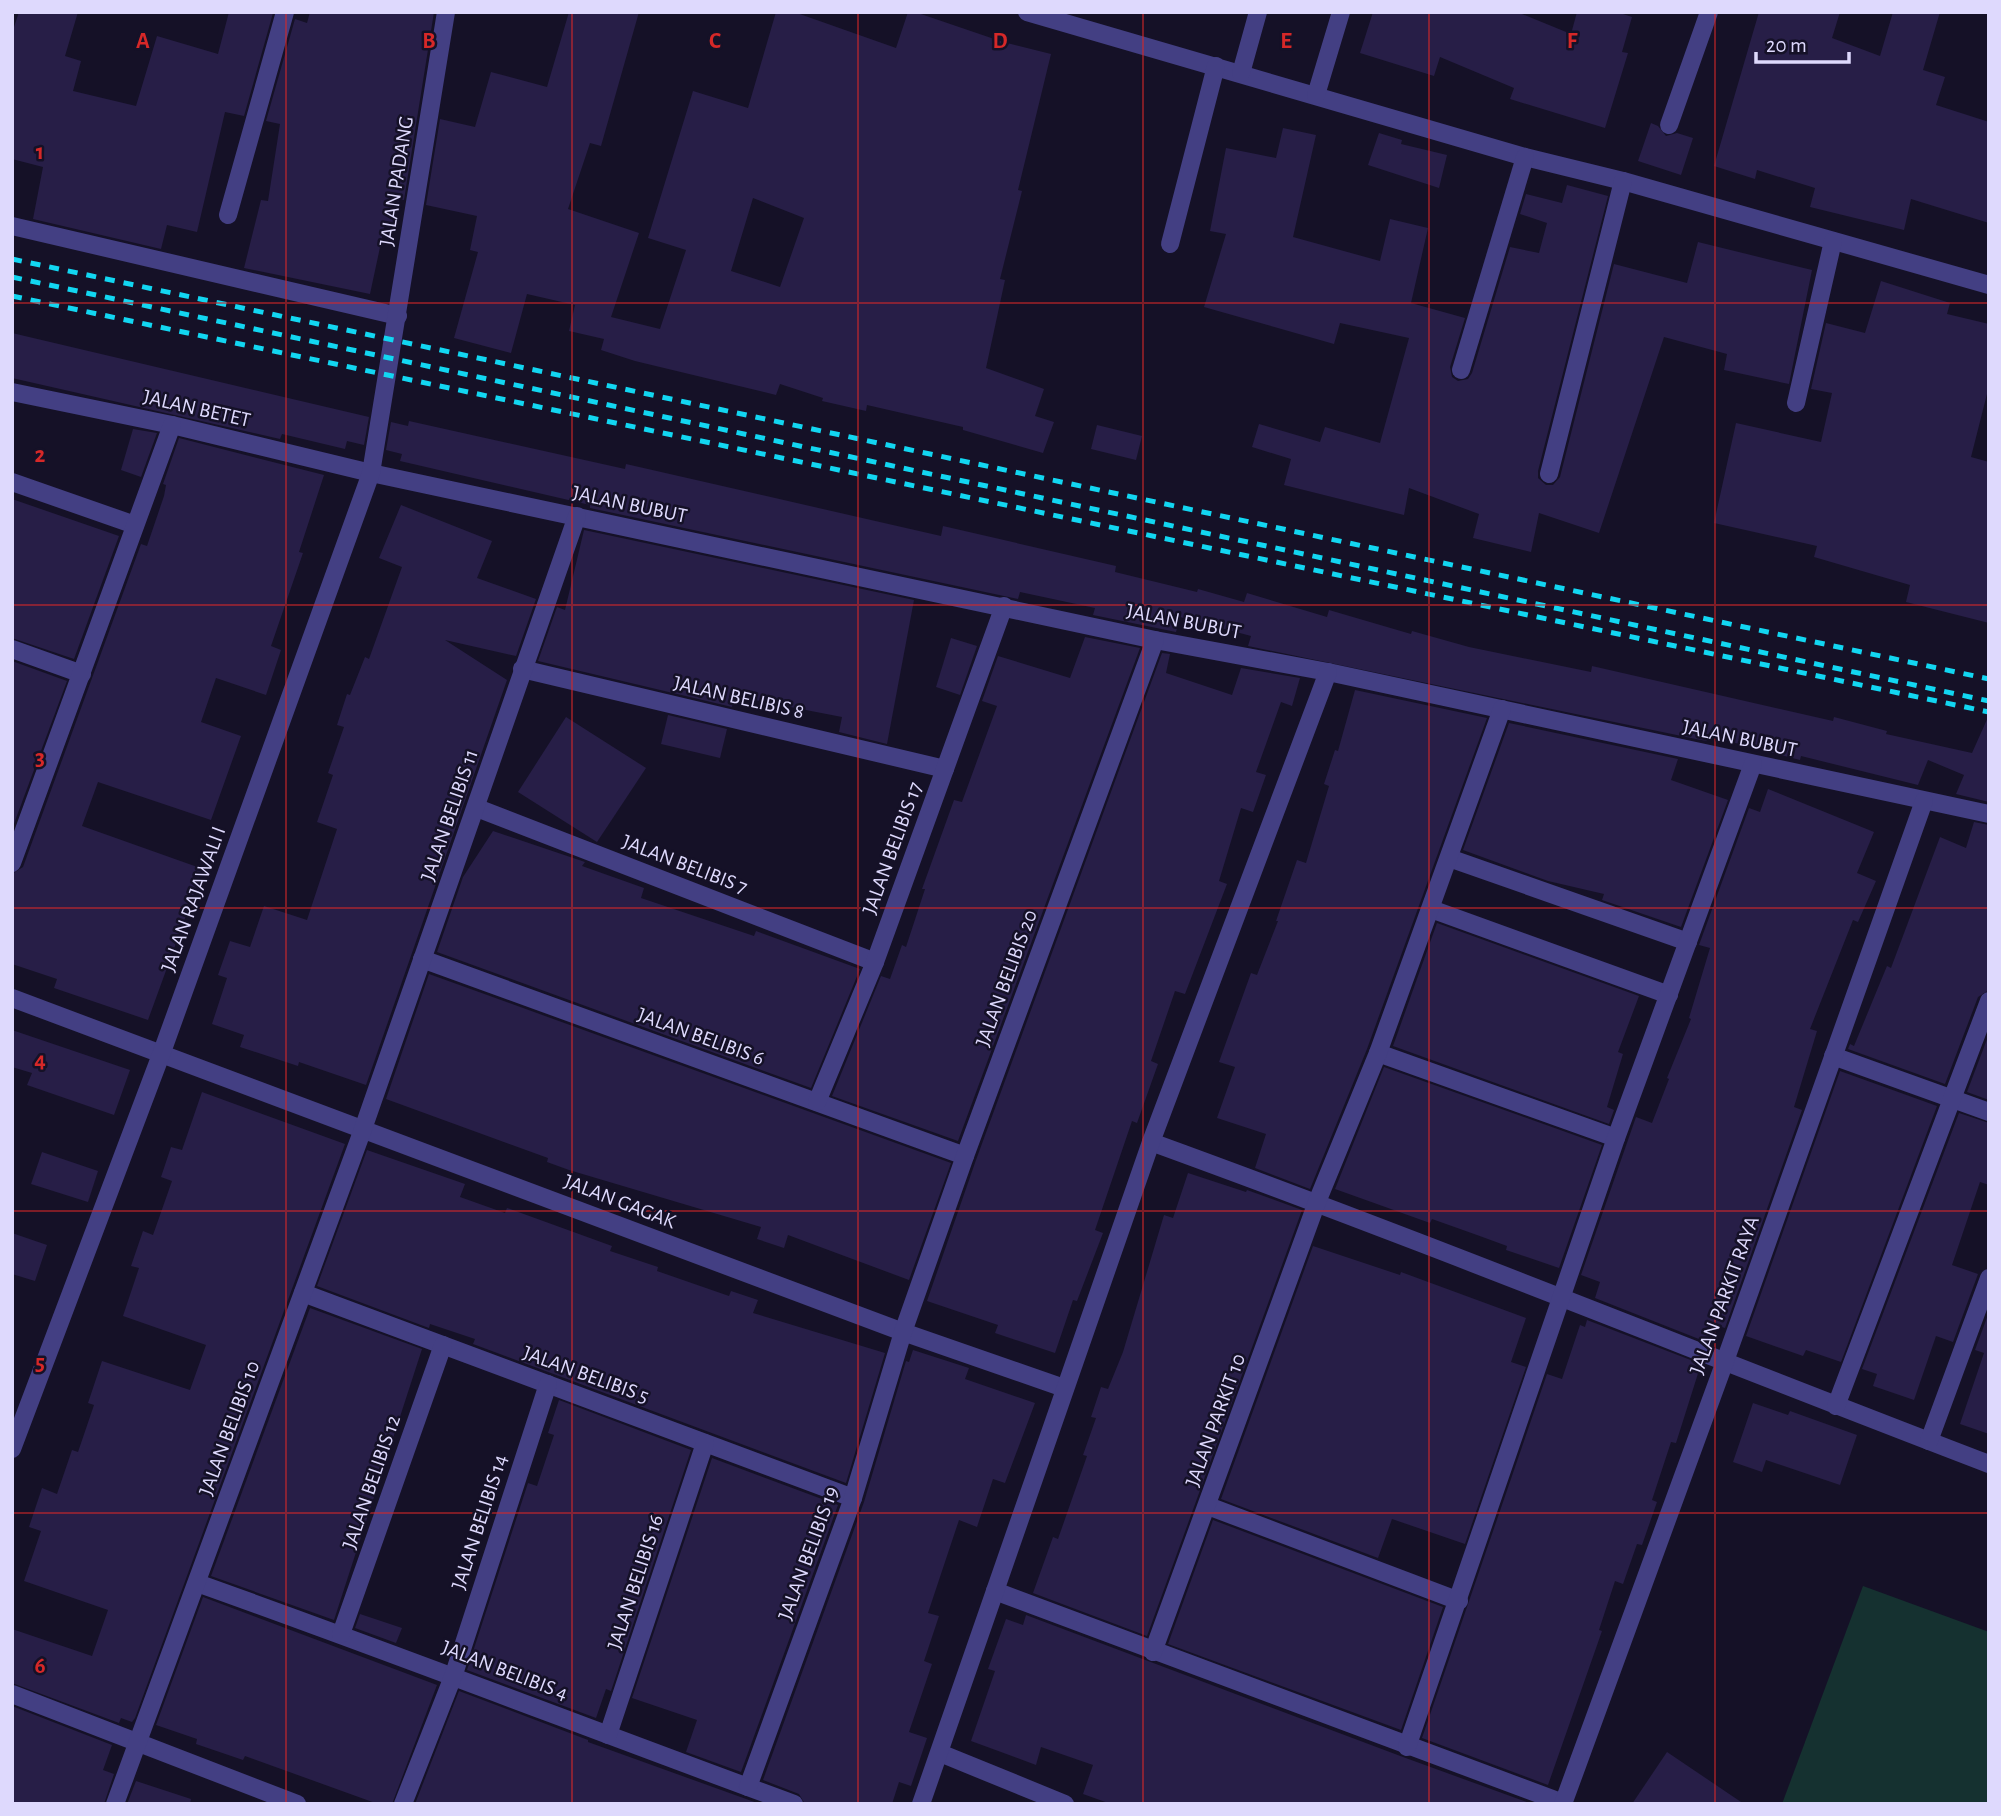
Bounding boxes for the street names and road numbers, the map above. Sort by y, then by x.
street label: JALAN PADANG [376,115,417,248]
street label: JALAN BETET [141,386,253,431]
street label: JALAN BUBUT [571,482,689,527]
street label: JALAN BUBUT [1125,600,1243,643]
street label: JALAN BELIBIS 8 [672,672,806,723]
street label: JALAN BUBUT [1681,716,1799,761]
street label: JALAN BELIBIS 11 [417,747,482,884]
street label: JALAN BELIBIS 17 [859,779,926,917]
street label: JALAN RAJAWALI I [157,824,230,975]
street label: JALAN BELIBIS 7 [619,831,750,898]
street label: JALAN BELIBIS 20 [972,907,1041,1049]
street label: JALAN BELIBIS 6 [635,1004,767,1069]
street label: JALAN GAGAK [561,1171,679,1233]
street label: JALAN PARKIT RAYA [1686,1213,1763,1377]
street label: JALAN BELIBIS 5 [520,1342,652,1407]
street label: JALAN PARKIT 10 [1182,1351,1249,1489]
street label: JALAN BELIBIS 10 [195,1358,264,1498]
street label: JALAN BELIBIS 12 [339,1412,404,1552]
street label: JALAN BELIBIS 14 [448,1452,511,1592]
street label: JALAN BELIBIS 19 [775,1484,842,1623]
street label: JALAN BELIBIS 16 [604,1512,667,1652]
street label: JALAN BELIBIS 4 [439,1637,571,1704]

